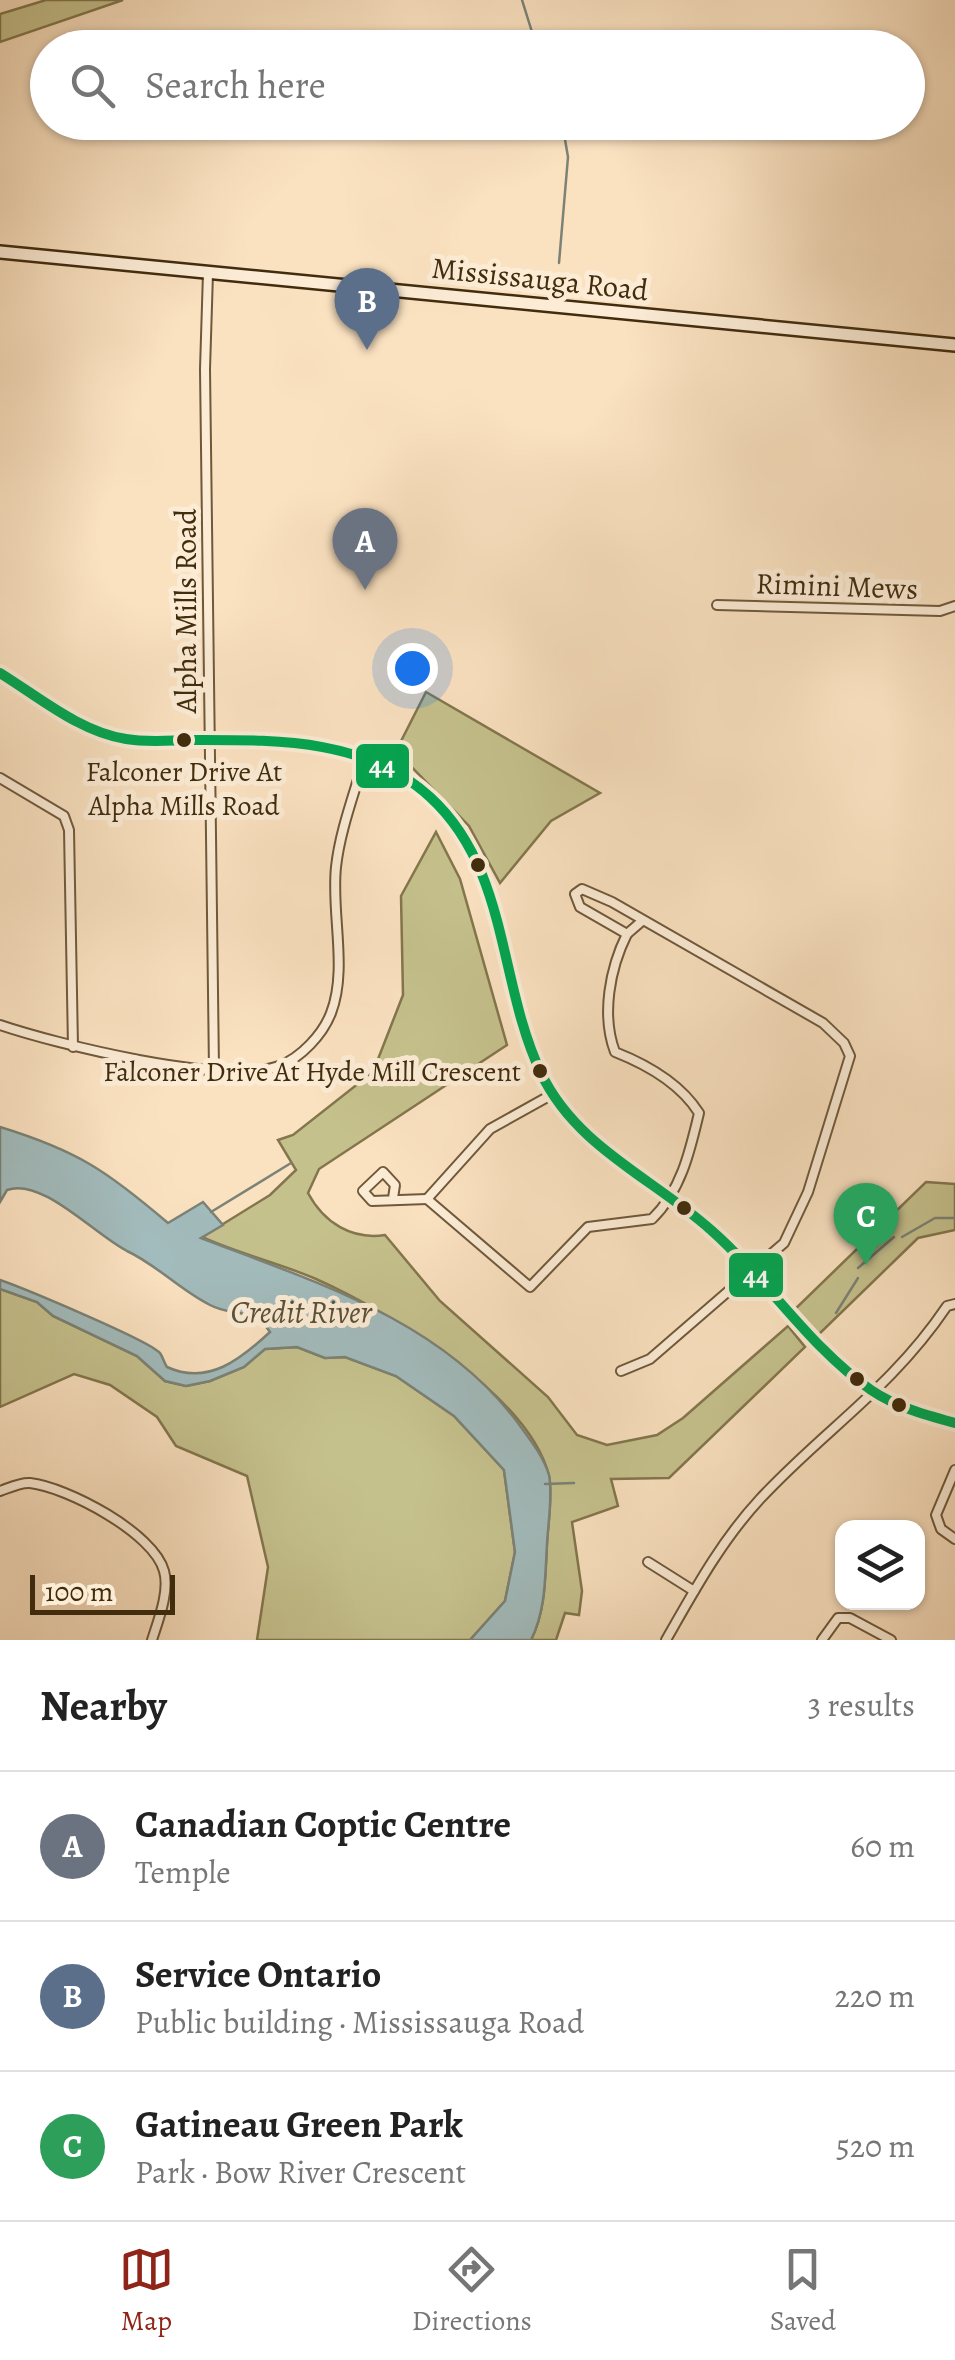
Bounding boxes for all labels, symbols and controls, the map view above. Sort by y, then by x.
search box [30,30,925,140]
icon: search [65,58,120,113]
text: Search here [145,59,326,111]
street label: Mississauga Road [430,248,651,310]
pin: B [334,268,400,350]
street label: Alpha Mills Road [166,508,206,714]
pin: A [332,508,398,590]
street label: Rimini Mews [755,563,919,609]
your location [387,643,438,694]
marker: Falconer Drive At Alpha Mills Road [174,730,194,750]
line badge: 44 [354,742,411,790]
text: 44 [369,747,395,785]
place label: Falconer Drive At Alpha Mills Road [86,753,282,825]
unlabelled marker [468,855,488,875]
place label: Falconer Drive At Hyde Mill Crescent [103,1053,521,1091]
marker: Falconer Drive At Hyde Mill Crescent [530,1061,550,1081]
pin: C [834,1182,898,1265]
unlabelled marker [674,1198,694,1218]
line badge: 44 [727,1251,785,1299]
text: 44 [743,1257,769,1295]
water label: Credit River [231,1290,372,1334]
unlabelled marker [847,1369,867,1389]
unlabelled marker [889,1395,909,1415]
map controls [835,1520,925,1610]
button: layers [835,1520,925,1610]
scale bar [30,1570,175,1614]
text: 100 m [45,1573,113,1611]
text: Nearby [40,1677,167,1734]
text: 3 results [808,1683,915,1727]
text: Canadian Coptic Centre [135,1798,511,1850]
text: A [62,1824,83,1868]
text: 60 m [850,1824,915,1868]
text: Temple [135,1850,231,1894]
text: Service Ontario [135,1948,381,2000]
text: B [62,1974,83,2018]
text: 220 m [835,1974,915,2018]
text: Public building · Mississauga Road [135,2000,584,2044]
text: Gatineau Green Park [135,2098,463,2150]
text: C [63,2124,82,2168]
text: 520 m [836,2124,915,2168]
text: Park · Bow River Crescent [135,2150,466,2194]
tab: Map [119,2242,174,2340]
tab: Directions [412,2242,532,2340]
tab: Saved [770,2242,836,2340]

